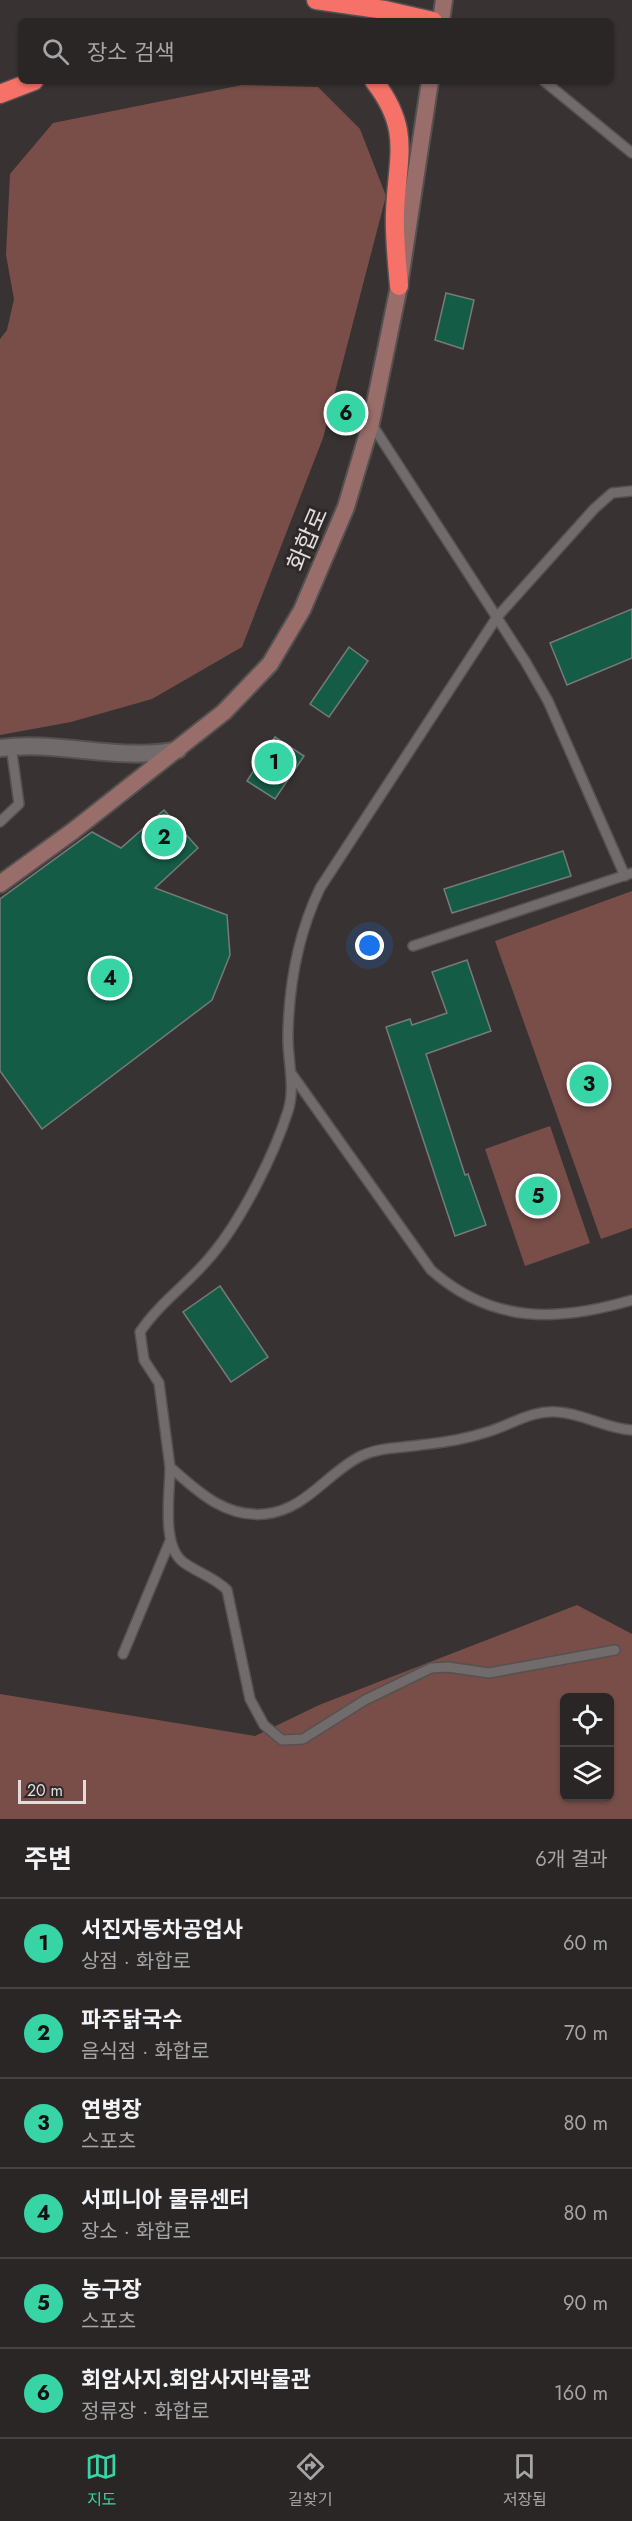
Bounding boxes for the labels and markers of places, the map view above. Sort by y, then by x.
pin: 6 [326,390,366,436]
pin: 1 [254,740,294,784]
pin: 2 [144,814,184,860]
pin: 4 [90,956,130,1000]
pin: 3 [570,1062,608,1106]
pin: 5 [518,1174,558,1218]

